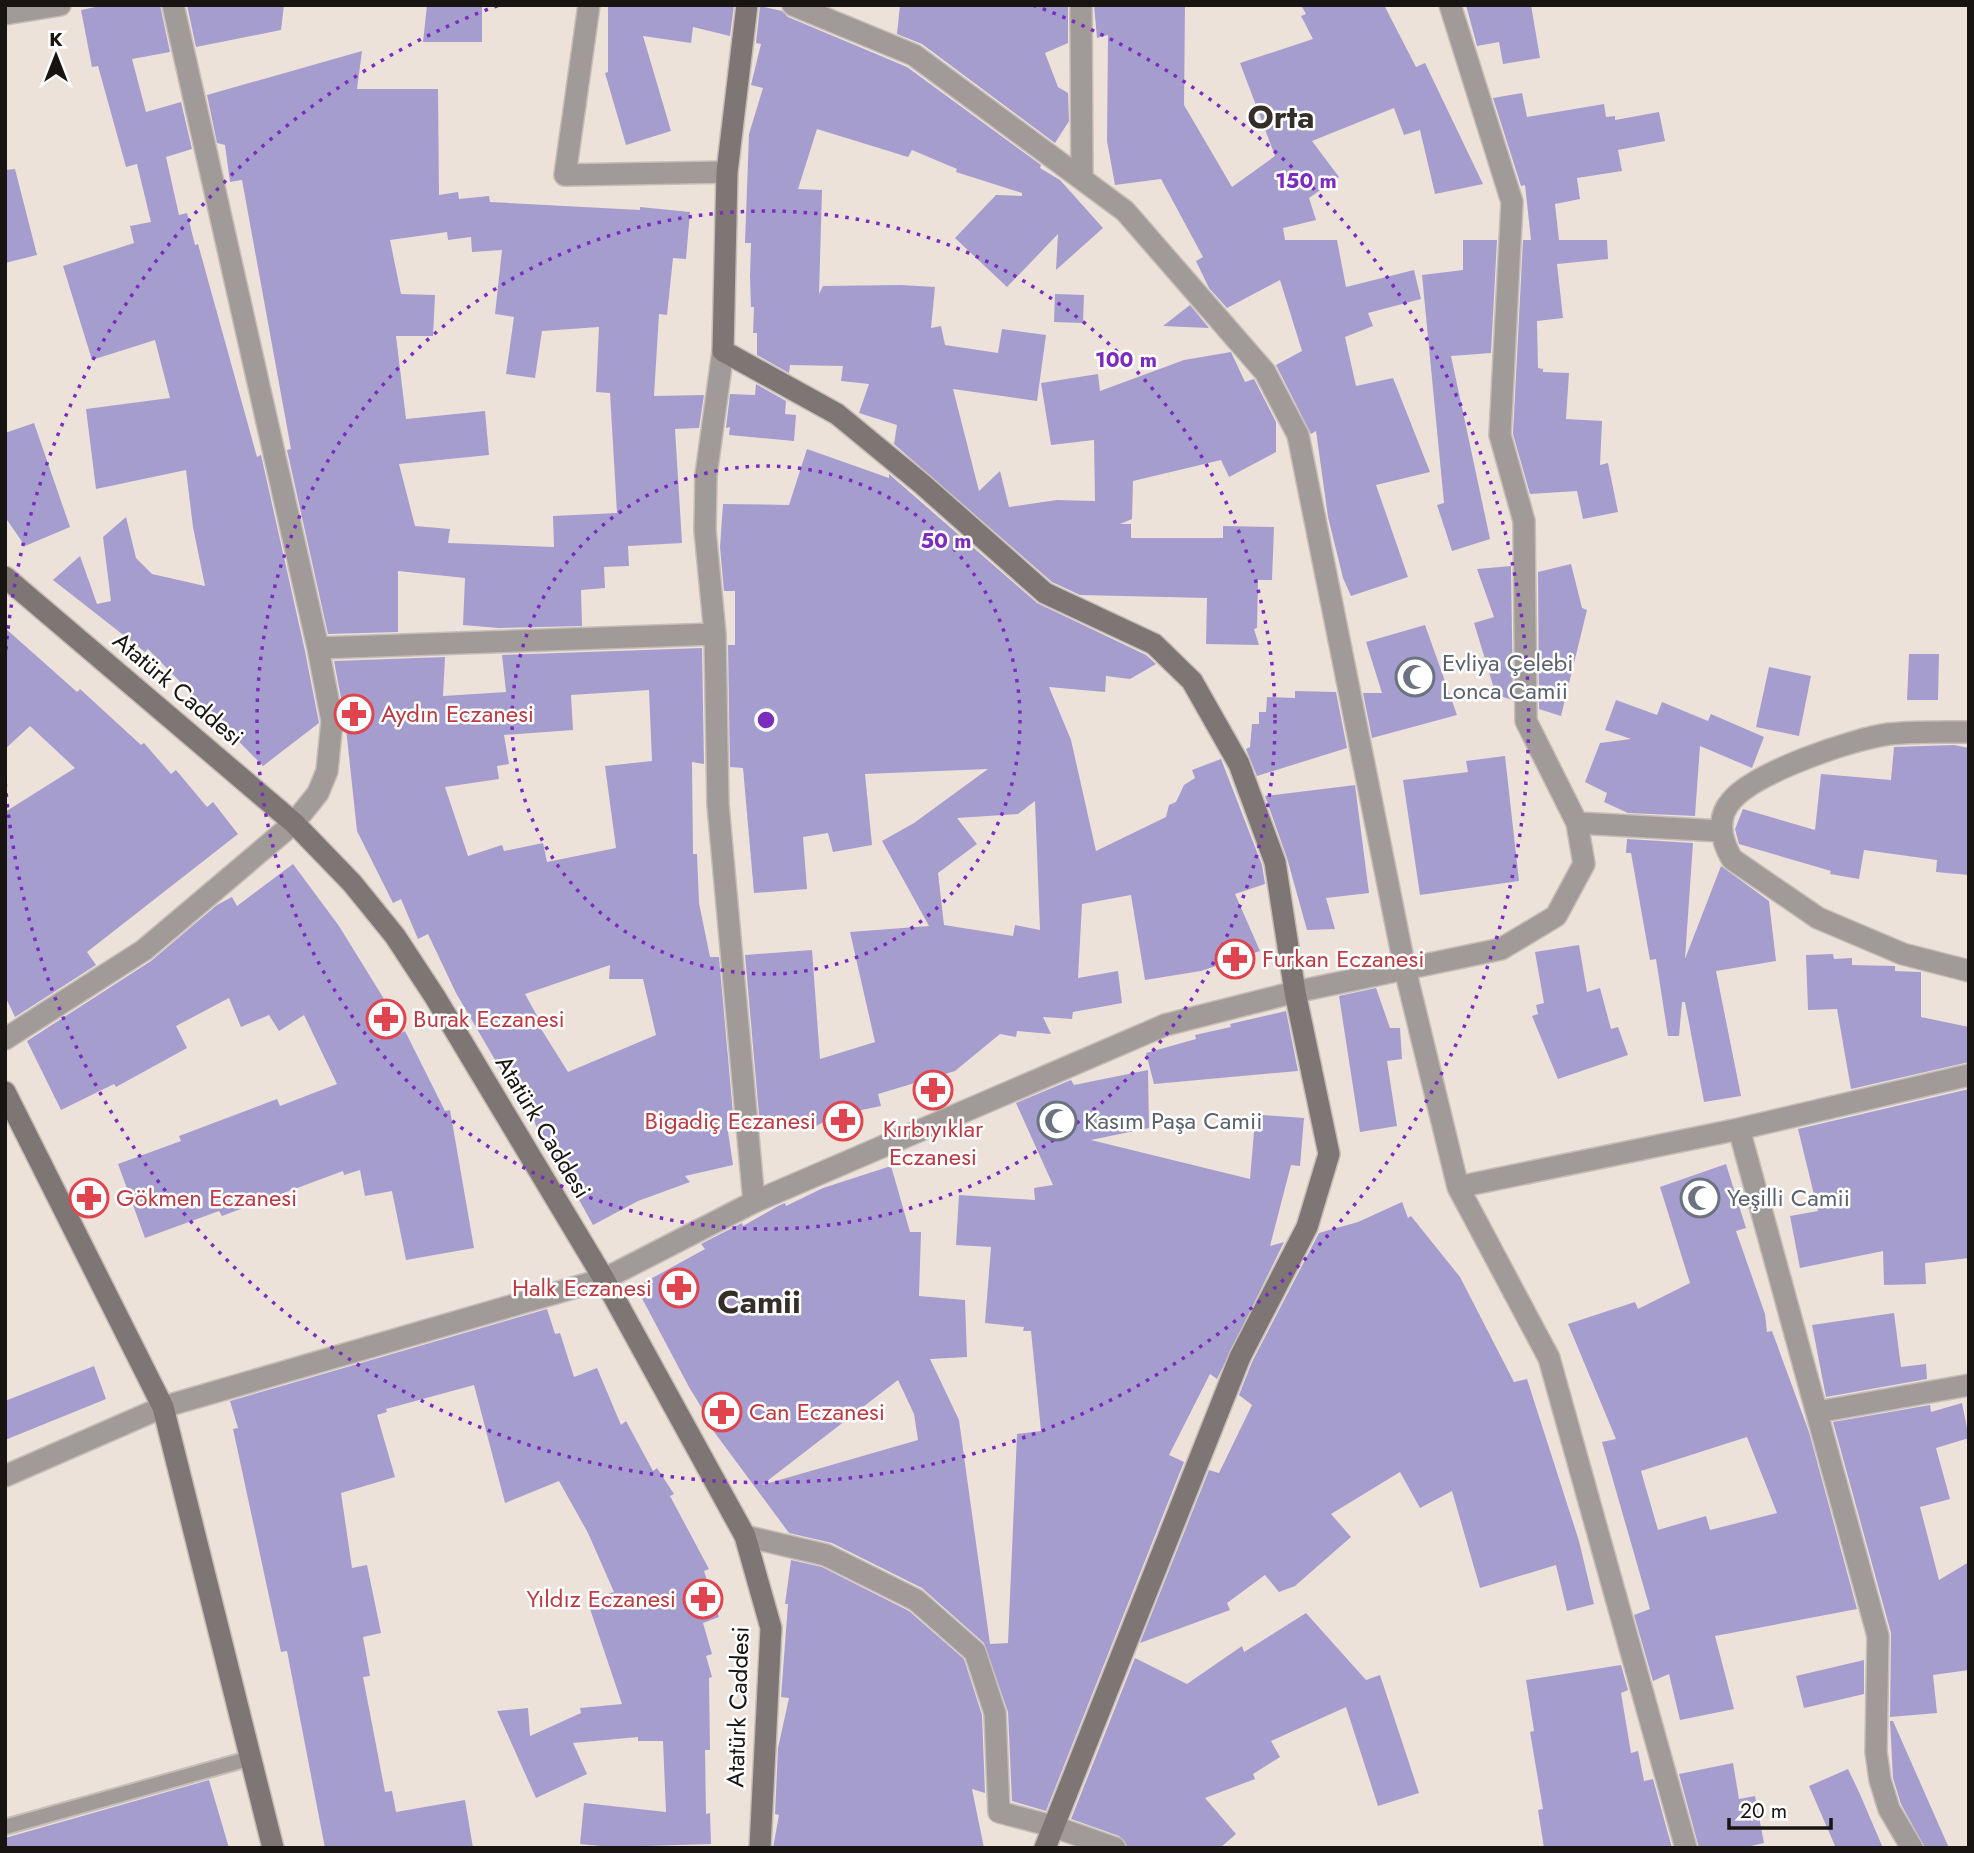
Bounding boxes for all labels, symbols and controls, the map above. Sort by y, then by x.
north arrow [21,21,91,91]
text: K [49,26,63,53]
district label: Orta [1248,94,1314,140]
text: 150 m [1275,166,1337,196]
text: 100 m [1095,345,1157,375]
text: 50 m [921,526,971,556]
street label: Atatürk Caddesi [105,623,251,754]
place label: Evliya Çelebi Lonca Camii [1442,645,1573,708]
mosque icon: Evliya Çelebi Lonca Camii [1394,656,1436,698]
pharmacy icon: Aydın Eczanesi [333,693,375,735]
place label: Aydın Eczanesi [381,696,534,731]
centre of rings [754,708,778,732]
pharmacy icon: Furkan Eczanesi [1214,938,1256,980]
place label: Furkan Eczanesi [1262,941,1424,976]
pharmacy icon: Burak Eczanesi [365,998,407,1040]
place label: Burak Eczanesi [413,1001,565,1036]
street label: Atatürk Caddesi [487,1049,600,1205]
pharmacy icon: Kırbıyıklar Eczanesi [912,1069,954,1111]
pharmacy icon: Bigadiç Eczanesi [822,1100,864,1142]
mosque icon: Kasım Paşa Camii [1036,1100,1078,1142]
place label: Bigadiç Eczanesi [644,1103,816,1138]
place label: Kasım Paşa Camii [1084,1103,1263,1138]
place label: Kırbıyıklar Eczanesi [883,1111,984,1174]
pharmacy icon: Gökmen Eczanesi [68,1177,110,1219]
mosque icon: Yeşilli Camii [1679,1177,1721,1219]
place label: Gökmen Eczanesi [116,1180,297,1215]
place label: Yeşilli Camii [1727,1180,1850,1215]
pharmacy icon: Halk Eczanesi [658,1267,700,1309]
place label: Halk Eczanesi [512,1270,652,1305]
district label: Camii [717,1279,801,1325]
pharmacy icon: Can Eczanesi [701,1391,743,1433]
place label: Can Eczanesi [749,1394,885,1429]
pharmacy icon: Yıldız Eczanesi [682,1578,724,1620]
place label: Yıldız Eczanesi [526,1581,676,1616]
street label: Atatürk Caddesi [717,1626,758,1788]
scale bar [1729,1786,1830,1830]
text: 20 m [1740,1796,1787,1826]

